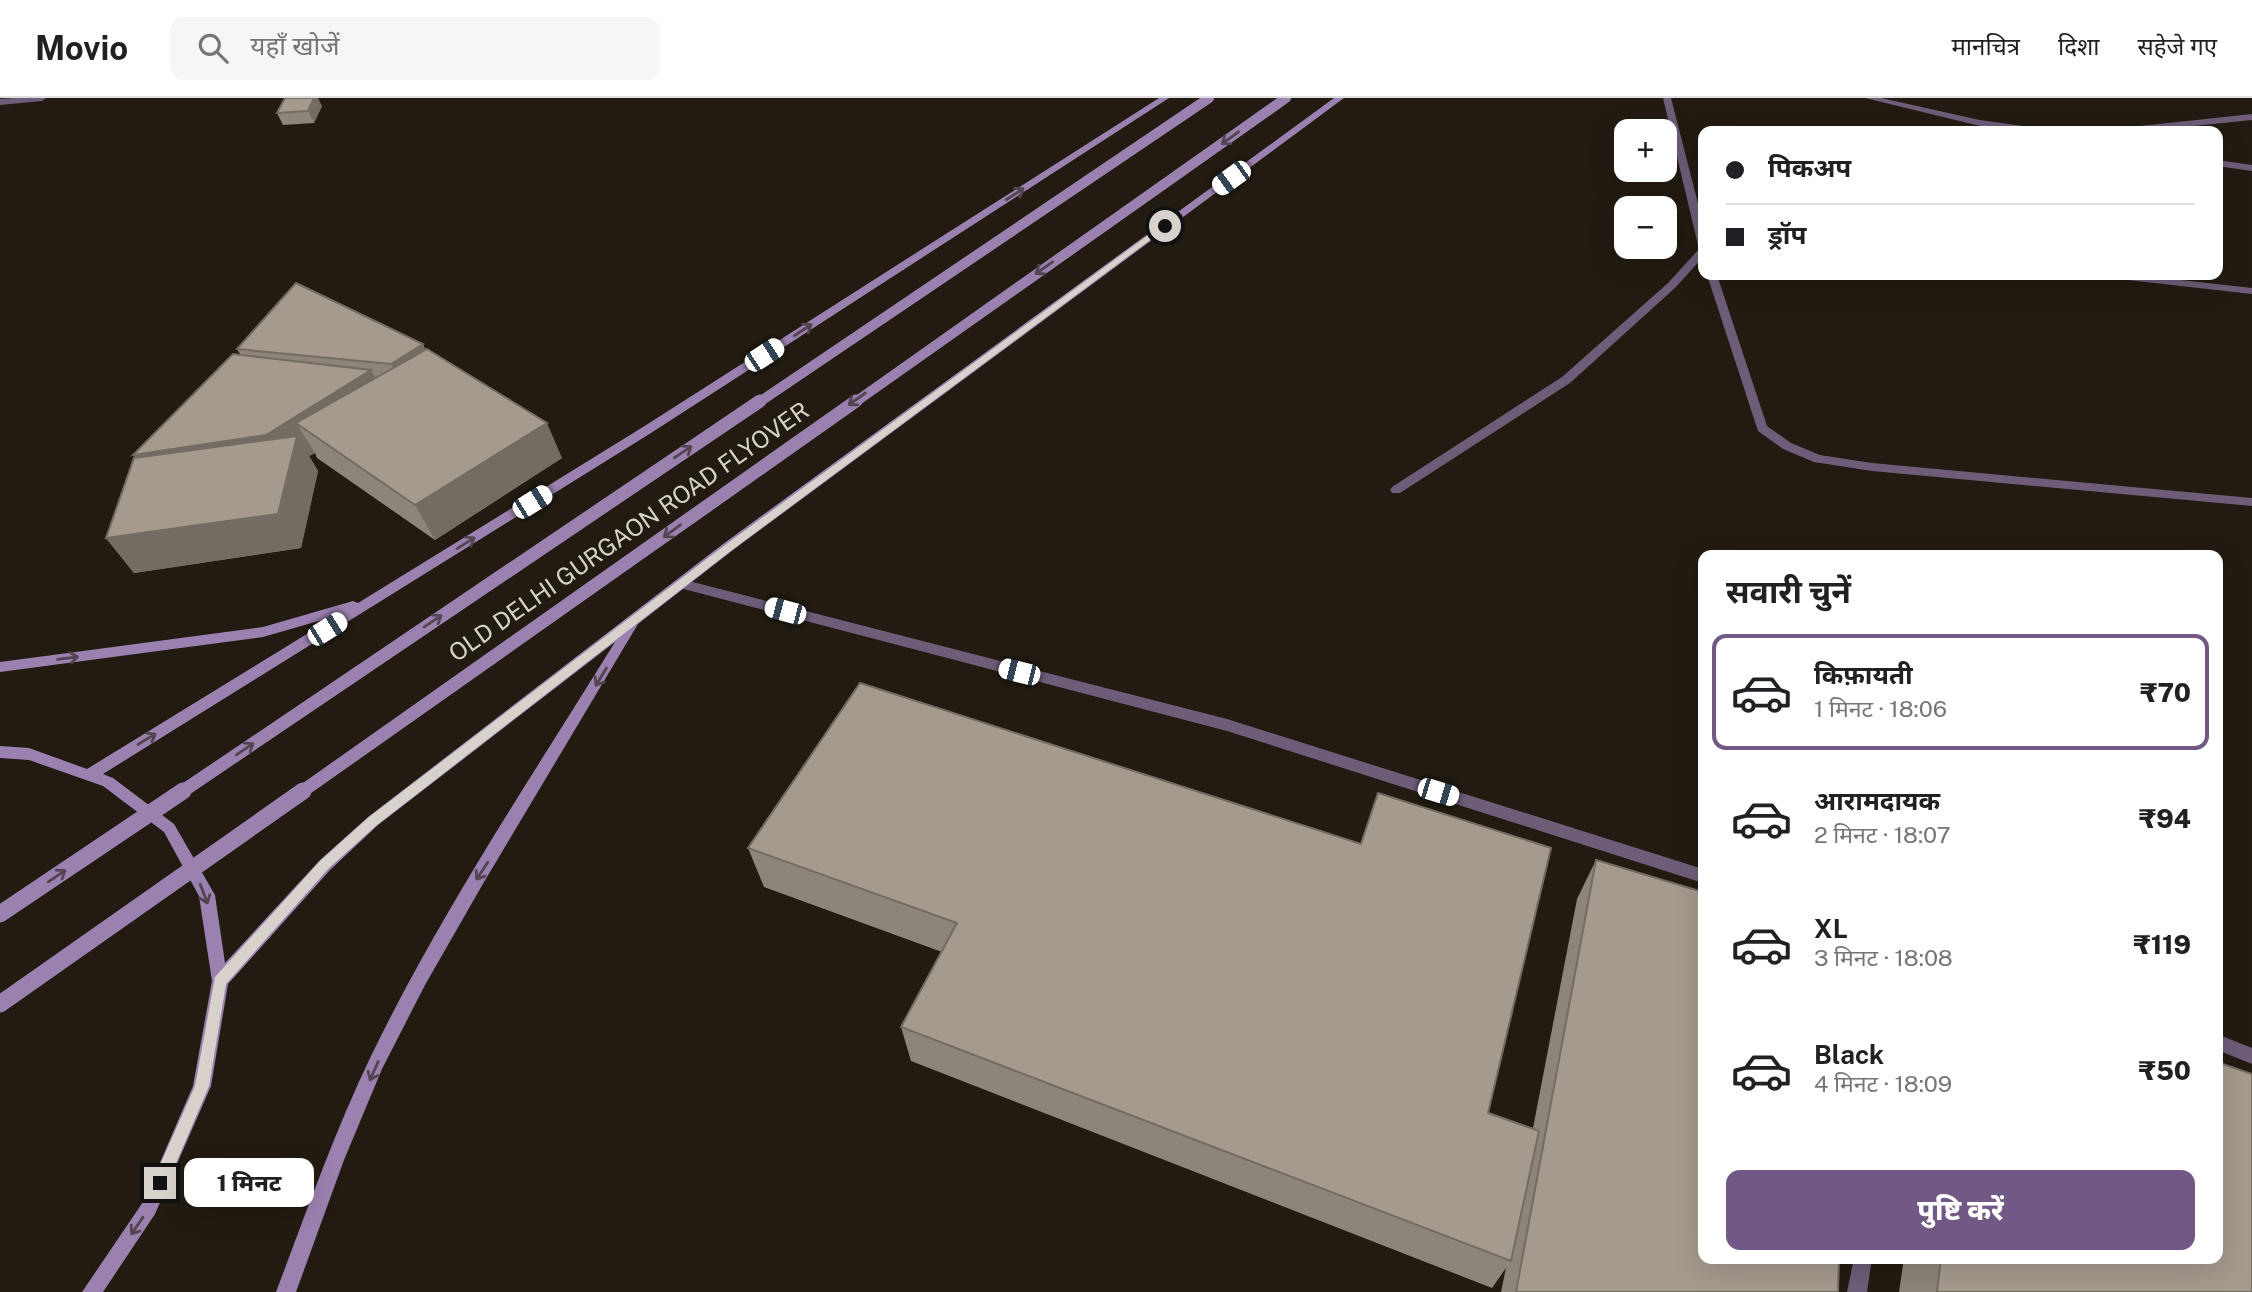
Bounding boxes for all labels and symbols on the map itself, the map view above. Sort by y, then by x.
one-way arrow [1221,131,1240,145]
car [1208,157,1255,199]
one-way arrow [1005,187,1025,201]
route start [1149,210,1181,242]
one-way arrow [1035,261,1054,275]
one-way arrow [793,323,812,337]
car [741,335,788,375]
one-way arrow [848,392,867,406]
street label: OLD DELHI GURGAON ROAD FLYOVER [443,395,814,667]
one-way arrow [672,445,692,459]
car [509,482,556,522]
one-way arrow [663,523,682,538]
one-way arrow [456,536,475,551]
car [762,595,809,627]
car [304,609,351,649]
one-way arrow [423,614,442,628]
one-way arrow [56,651,79,664]
car [997,657,1042,687]
one-way arrow [594,666,608,686]
one-way arrow [136,732,156,746]
one-way arrow [235,742,255,756]
car [1415,776,1462,808]
one-way arrow [475,860,489,880]
one-way arrow [46,869,66,883]
one-way arrow [199,883,211,904]
one-way arrow [367,1060,380,1081]
callout: 1 मिनट [184,1158,314,1208]
route end [144,1167,176,1199]
one-way arrow [130,1216,144,1235]

